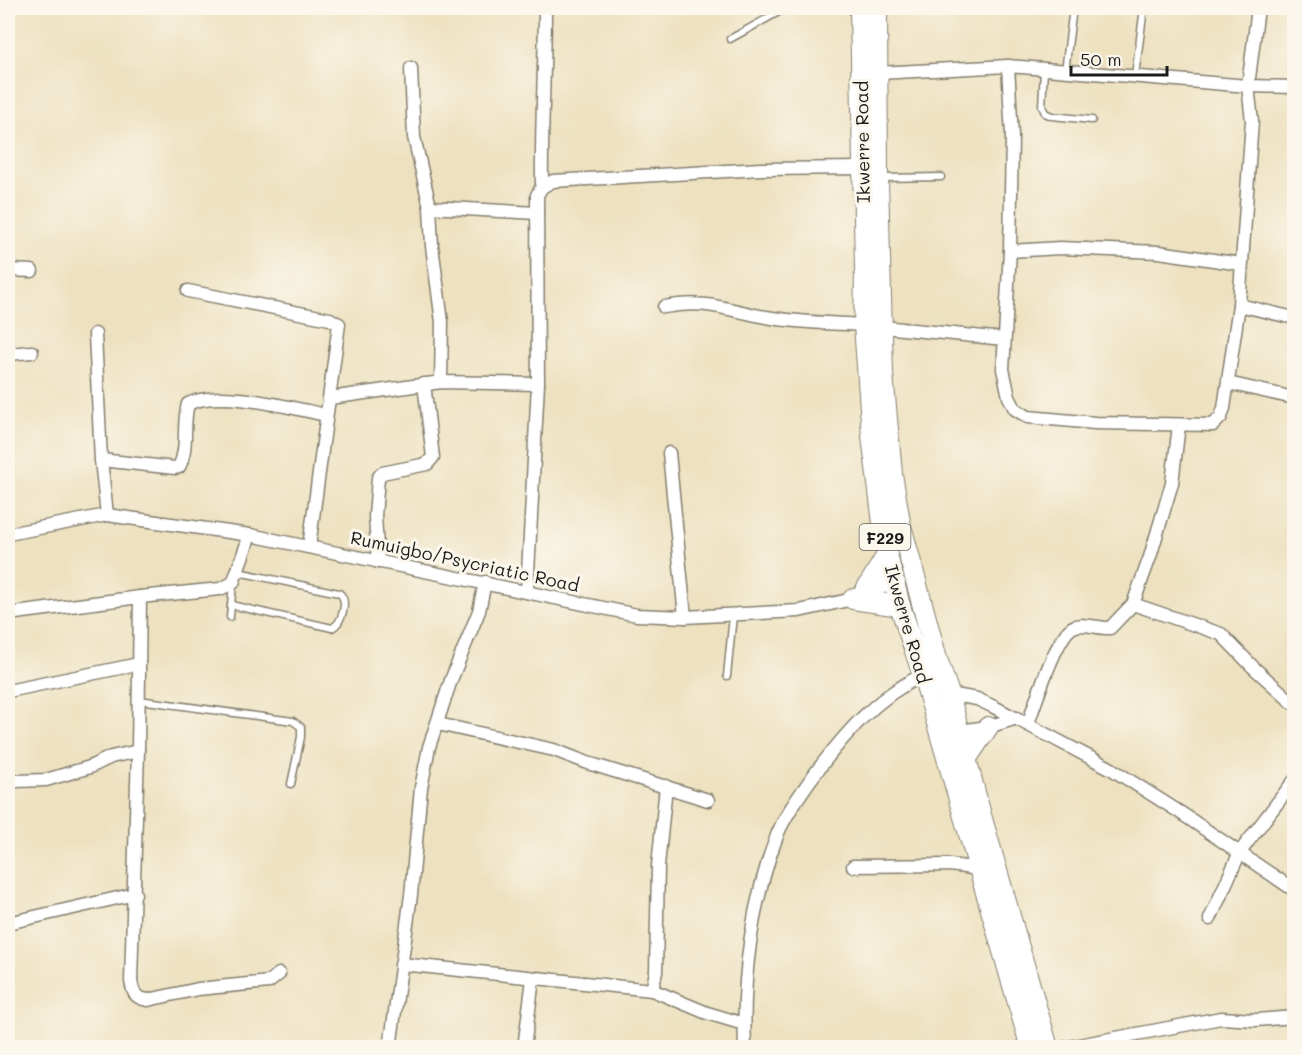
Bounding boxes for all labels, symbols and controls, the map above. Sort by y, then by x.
scale bar [1071,39,1167,77]
text: 50 m [1080,47,1122,71]
street label: Ikwerre Road [849,81,875,203]
road number: F229 [860,524,910,550]
street label: Rumuigbo/Psycriatic Road [348,525,582,597]
street label: Ikwerre Road [880,562,936,686]

